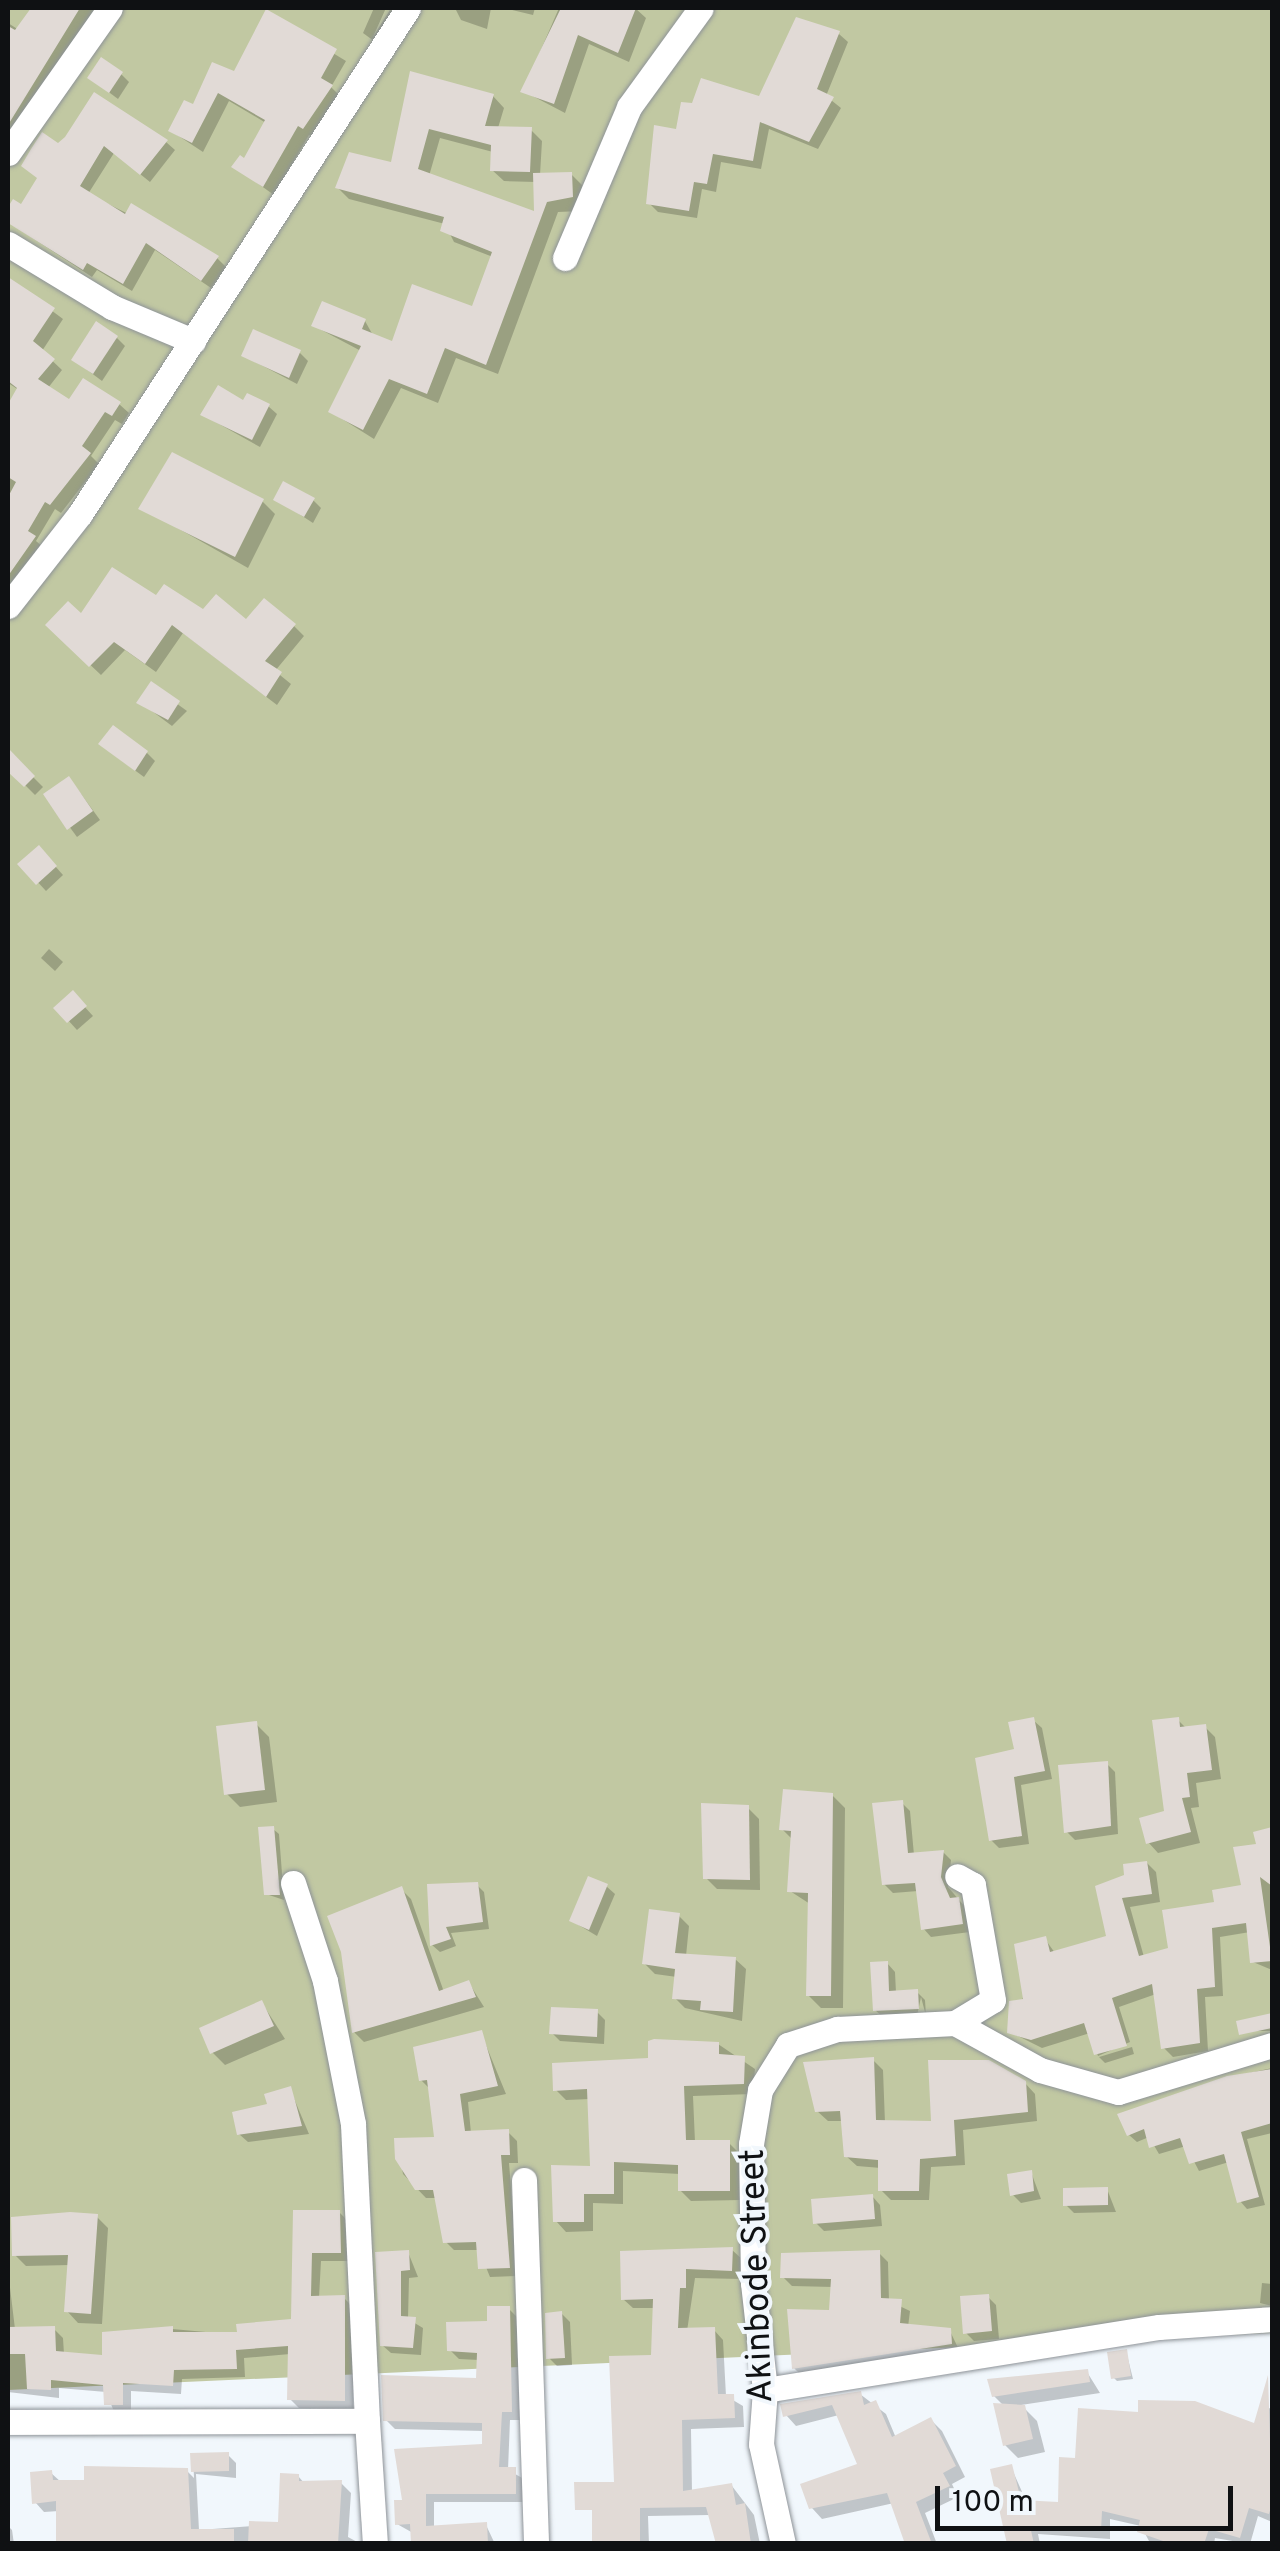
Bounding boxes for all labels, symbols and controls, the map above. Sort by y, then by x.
street label: Akinbode Street [733,2148,783,2404]
scale bar [940,2466,1238,2528]
text: 100 m [952,2485,1034,2522]

